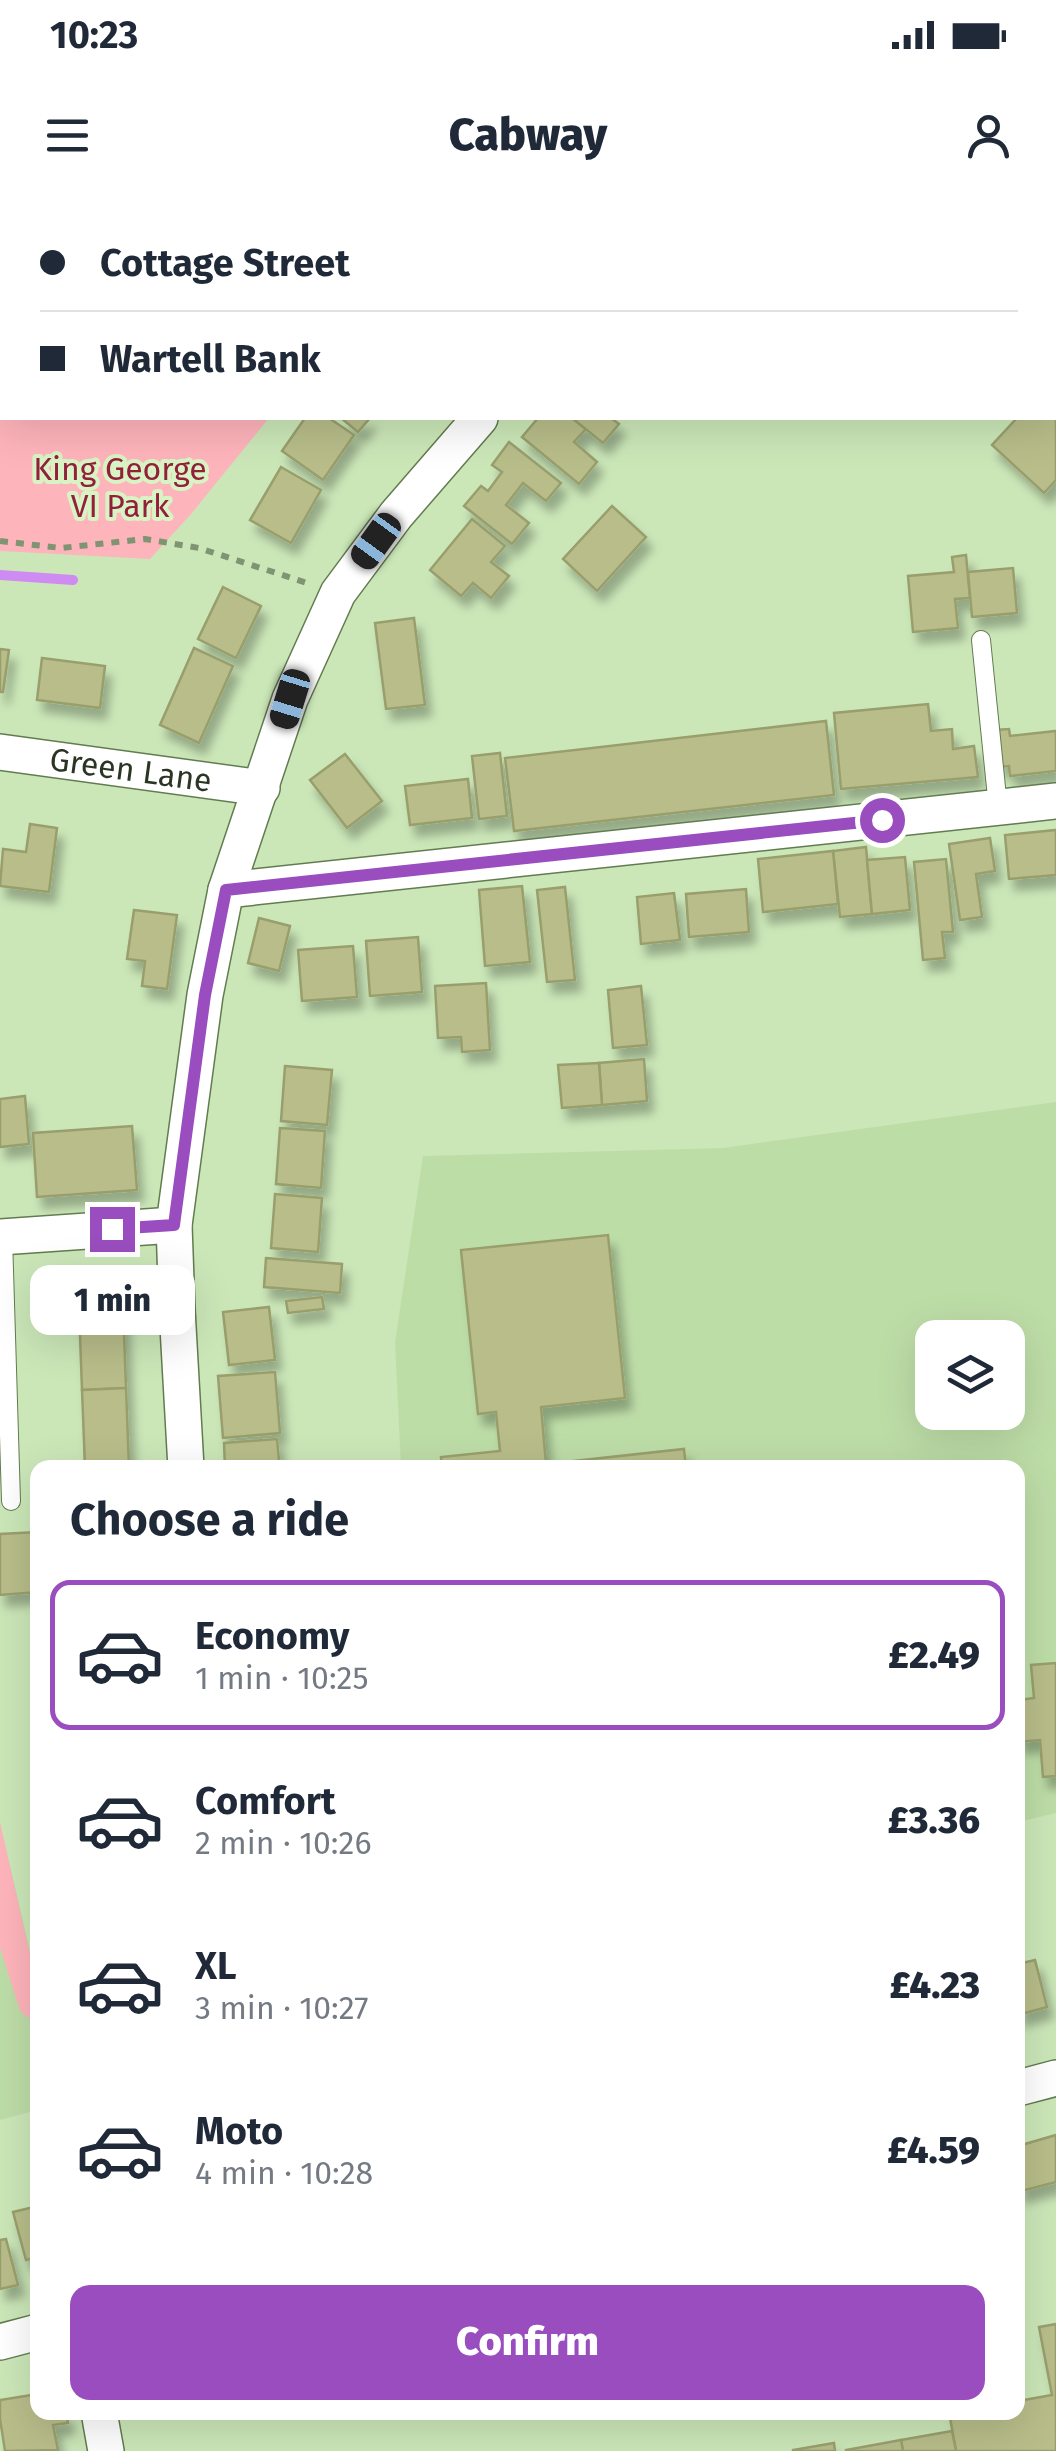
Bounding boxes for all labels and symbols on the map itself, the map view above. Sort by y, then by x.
park label: King George VI Park [33,450,207,525]
car [346,508,406,574]
car [267,666,313,732]
street label: Green Lane [47,740,214,800]
route start [860,798,905,843]
route end [90,1207,135,1252]
callout: 1 min [29,1264,194,1334]

